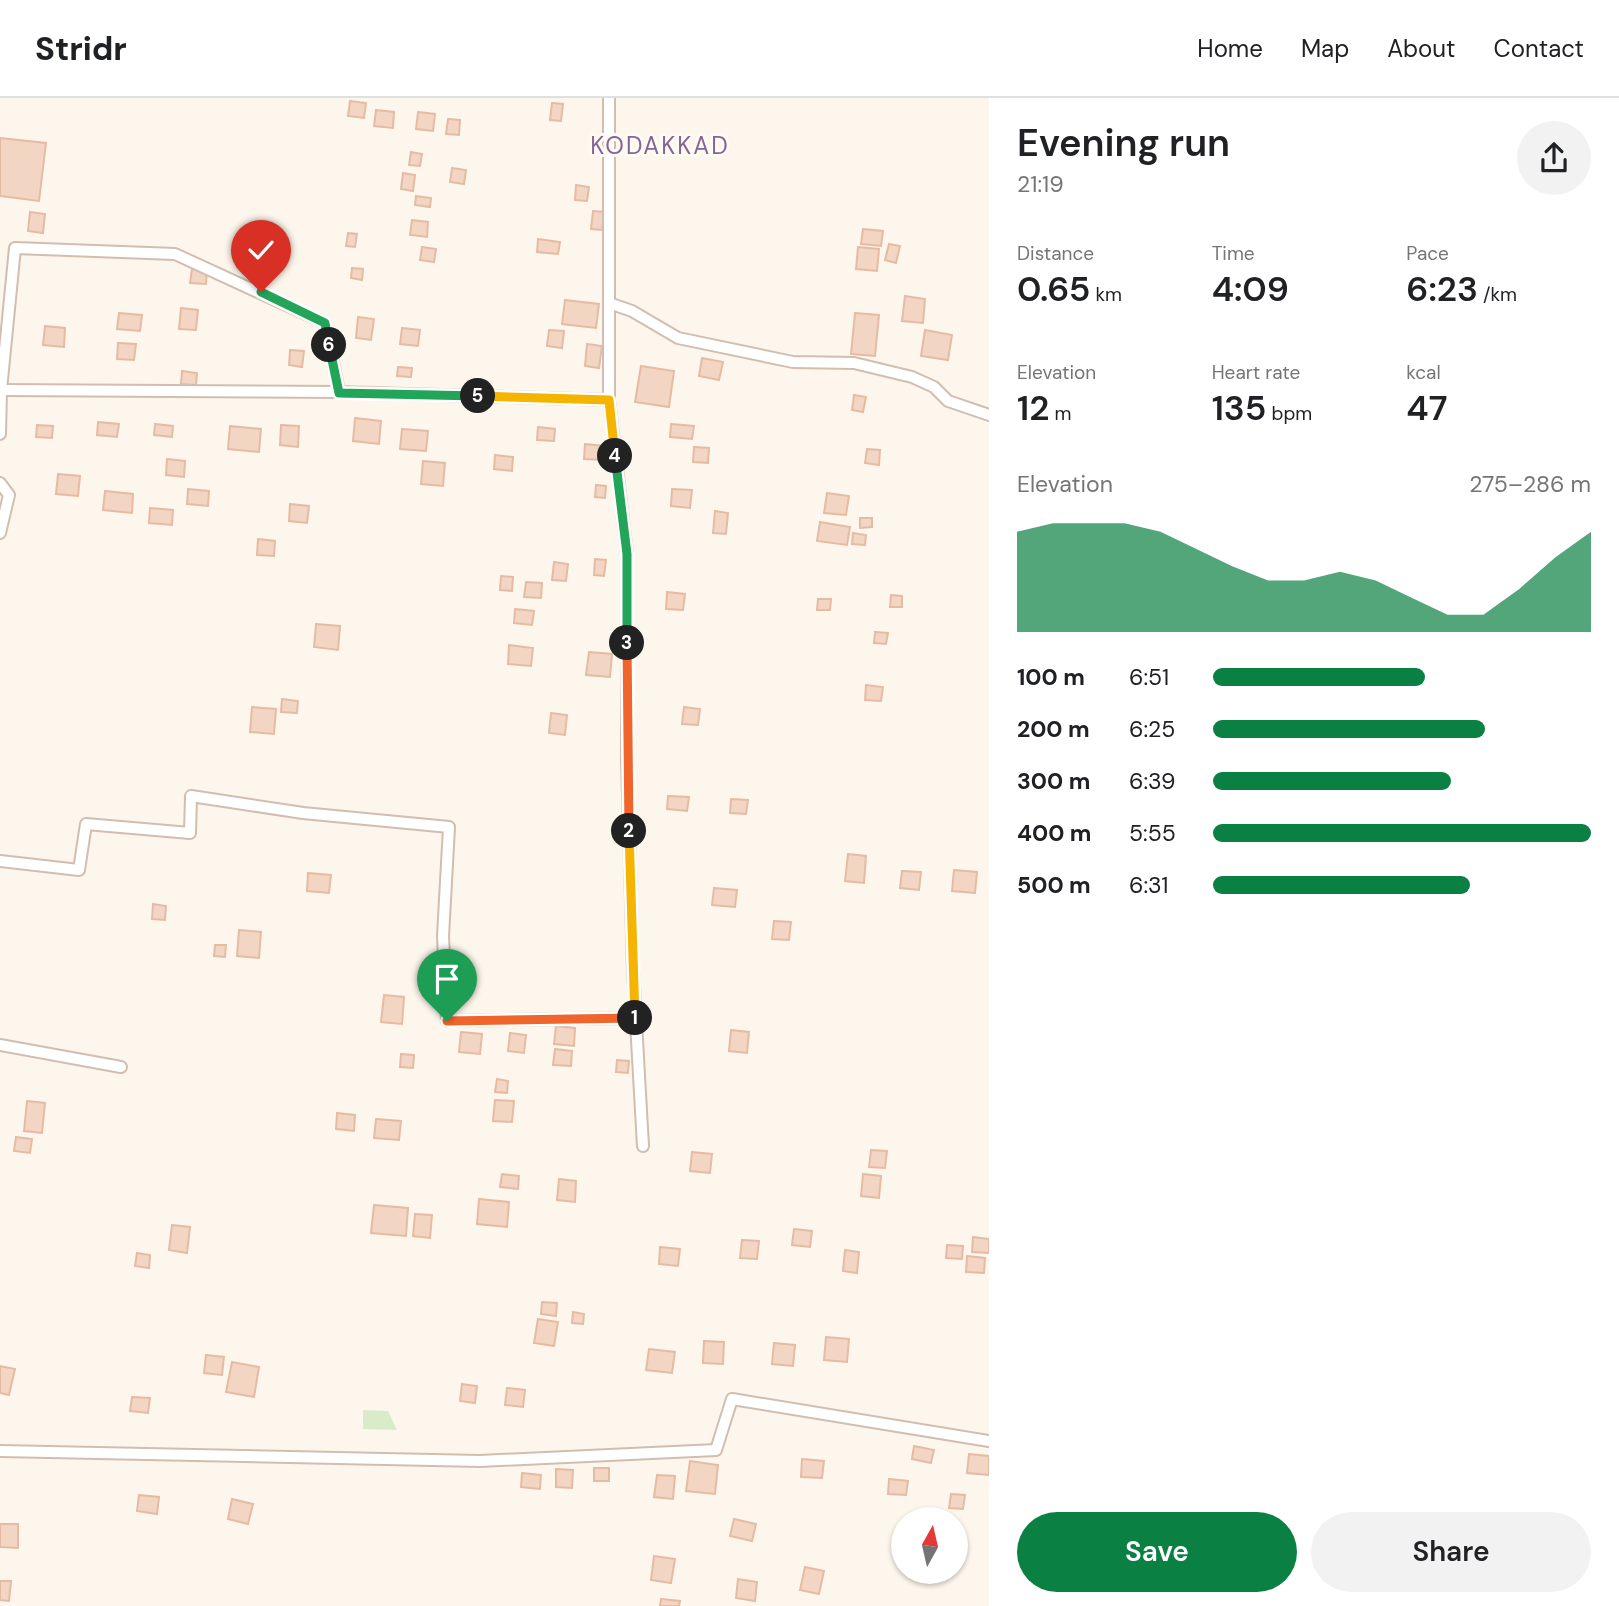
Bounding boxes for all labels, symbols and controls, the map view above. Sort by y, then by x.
text: Stridr [35,27,127,70]
text: Home [1197,33,1263,64]
text: Map [1301,33,1349,64]
text: About [1387,33,1456,64]
text: Contact [1494,33,1584,64]
text: Evening run [1017,118,1230,168]
button: share [1517,121,1591,195]
district label: KODAKKAD [590,130,730,161]
text: 21:19 [1017,169,1064,199]
pin [231,220,291,292]
icon: check [242,231,280,269]
text: Distance [1017,241,1094,266]
text: Time [1212,241,1255,266]
text: Pace [1406,241,1449,266]
text: 0.65 [1017,266,1090,312]
text: 4:09 [1212,266,1289,312]
text: 6:23 [1406,266,1478,312]
text: km [1090,282,1122,307]
text: /km [1478,282,1517,307]
pin: 6 [312,328,346,362]
text: 6 [322,332,335,357]
text: Elevation [1017,360,1096,385]
text: Heart rate [1212,360,1300,385]
text: kcal [1406,360,1441,385]
pin: 5 [461,378,496,414]
text: 5 [472,383,483,408]
text: 12 [1017,385,1049,431]
text: 135 [1212,385,1266,431]
text: 47 [1406,385,1447,431]
text: m [1049,401,1071,426]
text: bpm [1266,401,1312,426]
pin: 4 [598,438,632,474]
text: 4 [608,443,621,468]
text: Elevation [1017,469,1113,499]
text: 275–286 m [1469,469,1591,499]
pin: 3 [610,626,644,660]
text: 3 [621,630,632,655]
text: 100 m [1017,662,1085,692]
text: 6:51 [1129,662,1169,692]
text: 200 m [1017,714,1090,744]
text: 6:25 [1129,714,1175,744]
text: 300 m [1017,766,1090,796]
text: 6:39 [1129,766,1175,796]
pin: 2 [612,814,646,848]
text: 2 [623,818,634,843]
text: 400 m [1017,818,1091,848]
text: 5:55 [1129,818,1176,848]
text: 500 m [1017,870,1091,900]
text: 6:31 [1129,870,1168,900]
pin [417,949,477,1021]
icon: arrive [428,960,466,998]
pin: 1 [618,1000,652,1035]
text: 1 [631,1005,638,1030]
north arrow [891,1507,968,1584]
map controls [891,1507,968,1584]
button: Save [1017,1512,1297,1592]
button: Share [1311,1512,1591,1592]

